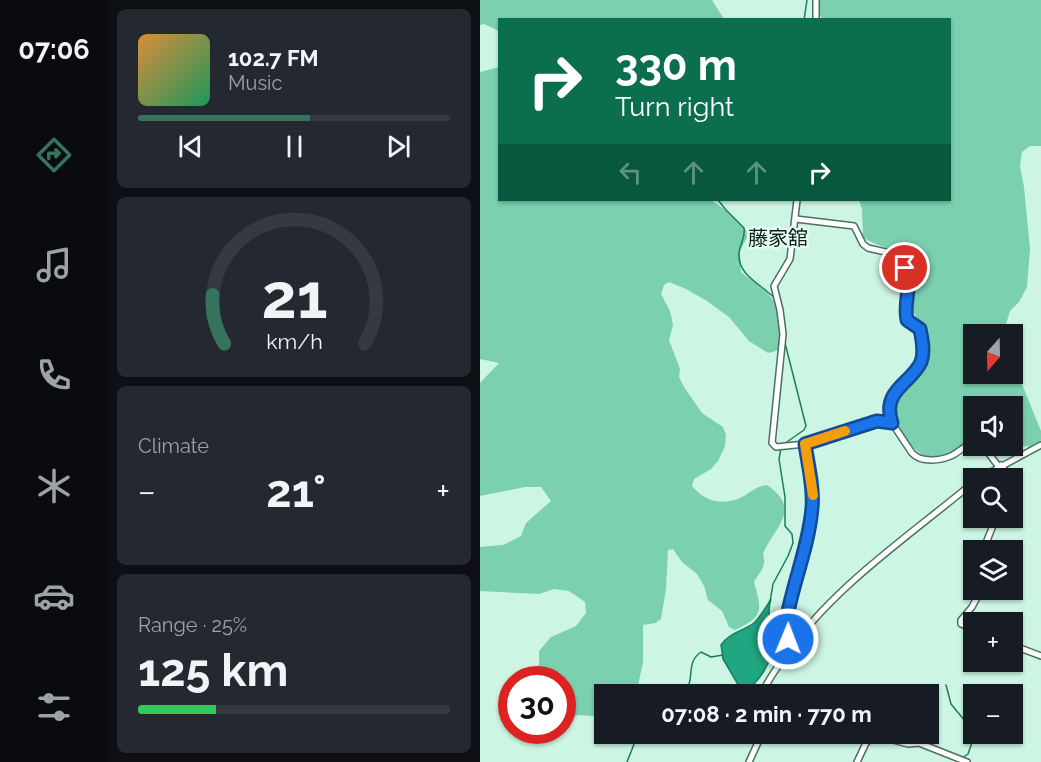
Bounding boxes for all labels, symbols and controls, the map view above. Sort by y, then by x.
text: 07:06 [18,34,90,65]
text: 330 m [615,41,737,90]
icon: right [516,42,594,120]
text: 102.7 FM [228,45,319,71]
text: Music [228,71,282,95]
text: Turn right [615,91,734,122]
icon: previous [174,130,207,163]
icon: pause [278,130,311,163]
icon: next [382,130,415,163]
icon: directions [33,134,75,176]
icon: left [614,156,647,189]
icon: ahead [677,156,710,189]
icon: ahead [740,156,773,189]
icon: right [803,156,836,189]
district label: 藤家舘 [748,226,808,250]
pin [879,242,930,293]
icon: music [33,244,75,286]
icon: arrive [888,251,921,284]
text: 21 [261,259,327,333]
north arrow [963,324,1023,384]
map controls [963,324,1023,744]
text: km/h [266,329,322,354]
icon: phone [33,354,75,396]
button: sound [963,396,1023,456]
text: Climate [138,434,209,458]
icon: climate [33,465,75,507]
text: 21° [266,465,326,518]
button: search [963,468,1023,528]
text: − [138,472,156,511]
text: + [436,472,450,511]
button: layers [963,540,1023,600]
icon: car [33,575,75,617]
position arrow [756,607,820,671]
button: + [963,612,1023,672]
text: Range · 25% [138,613,247,637]
text: 125 km [138,644,288,697]
speed limit sign: 30 [498,666,576,744]
button: − [963,684,1023,744]
icon: filters [33,686,75,728]
text: 07:08 · 2 min · 770 m [661,701,872,727]

